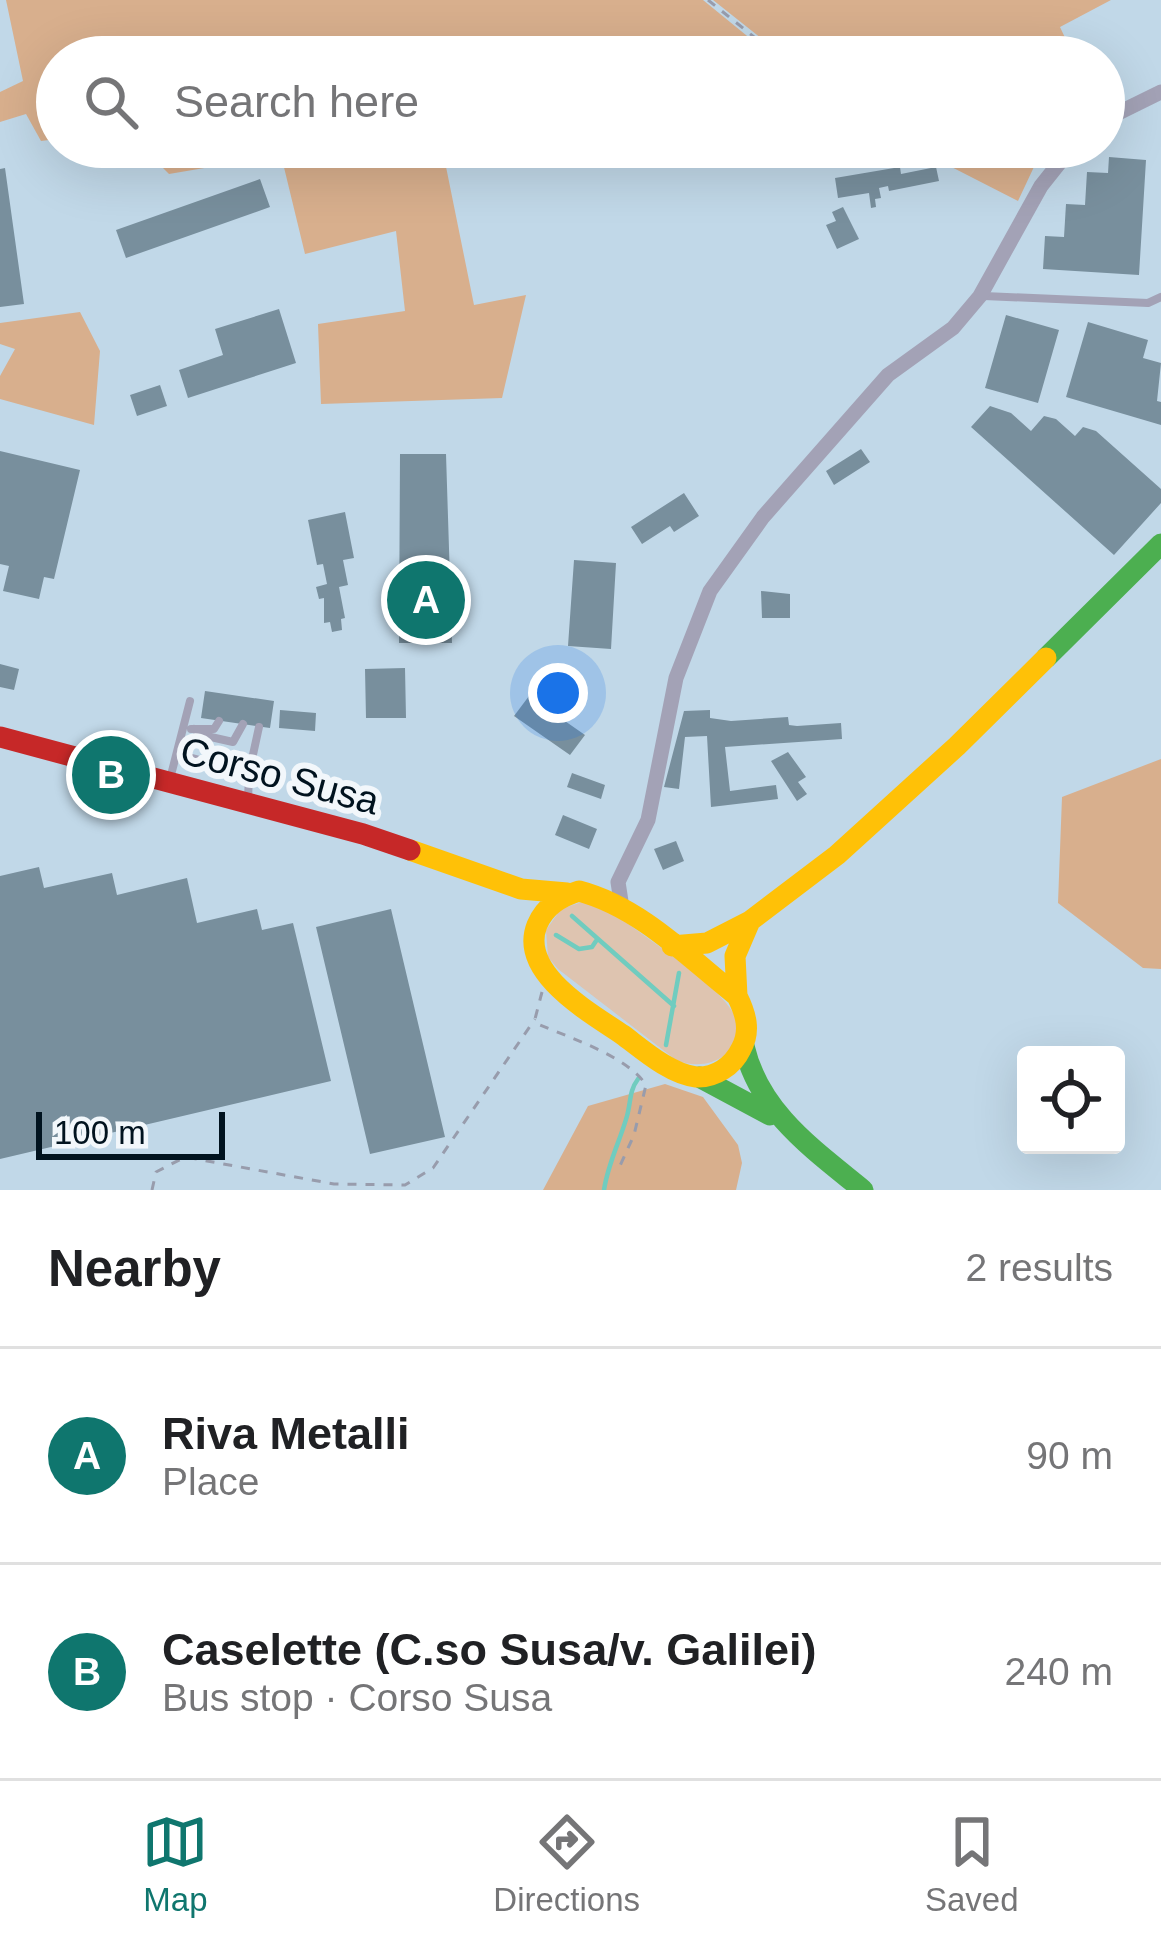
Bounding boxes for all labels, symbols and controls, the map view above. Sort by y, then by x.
search box [36,36,1125,168]
icon: search [78,69,144,135]
text: Search here [174,76,419,127]
pin: A [387,555,465,645]
your location [528,663,588,723]
street label: Corso Susa [176,728,384,823]
pin: B [72,730,150,820]
map controls [1017,1046,1125,1154]
button: locate [1017,1046,1125,1154]
scale bar [36,1106,225,1159]
text: 100 m [54,1114,146,1151]
text: Nearby [48,1240,221,1297]
text: 2 results [966,1246,1113,1289]
text: Riva Metalli [162,1408,410,1459]
text: A [73,1434,101,1477]
text: 90 m [1026,1434,1113,1477]
text: Place [162,1460,260,1503]
text: Caselette (C.so Susa/v. Galilei) [162,1624,816,1675]
text: B [73,1650,101,1693]
text: 240 m [1005,1650,1113,1693]
text: Bus stop · Corso Susa [162,1676,552,1719]
tab: Map [142,1809,208,1919]
tab: Directions [493,1809,640,1919]
tab: Saved [925,1809,1019,1919]

